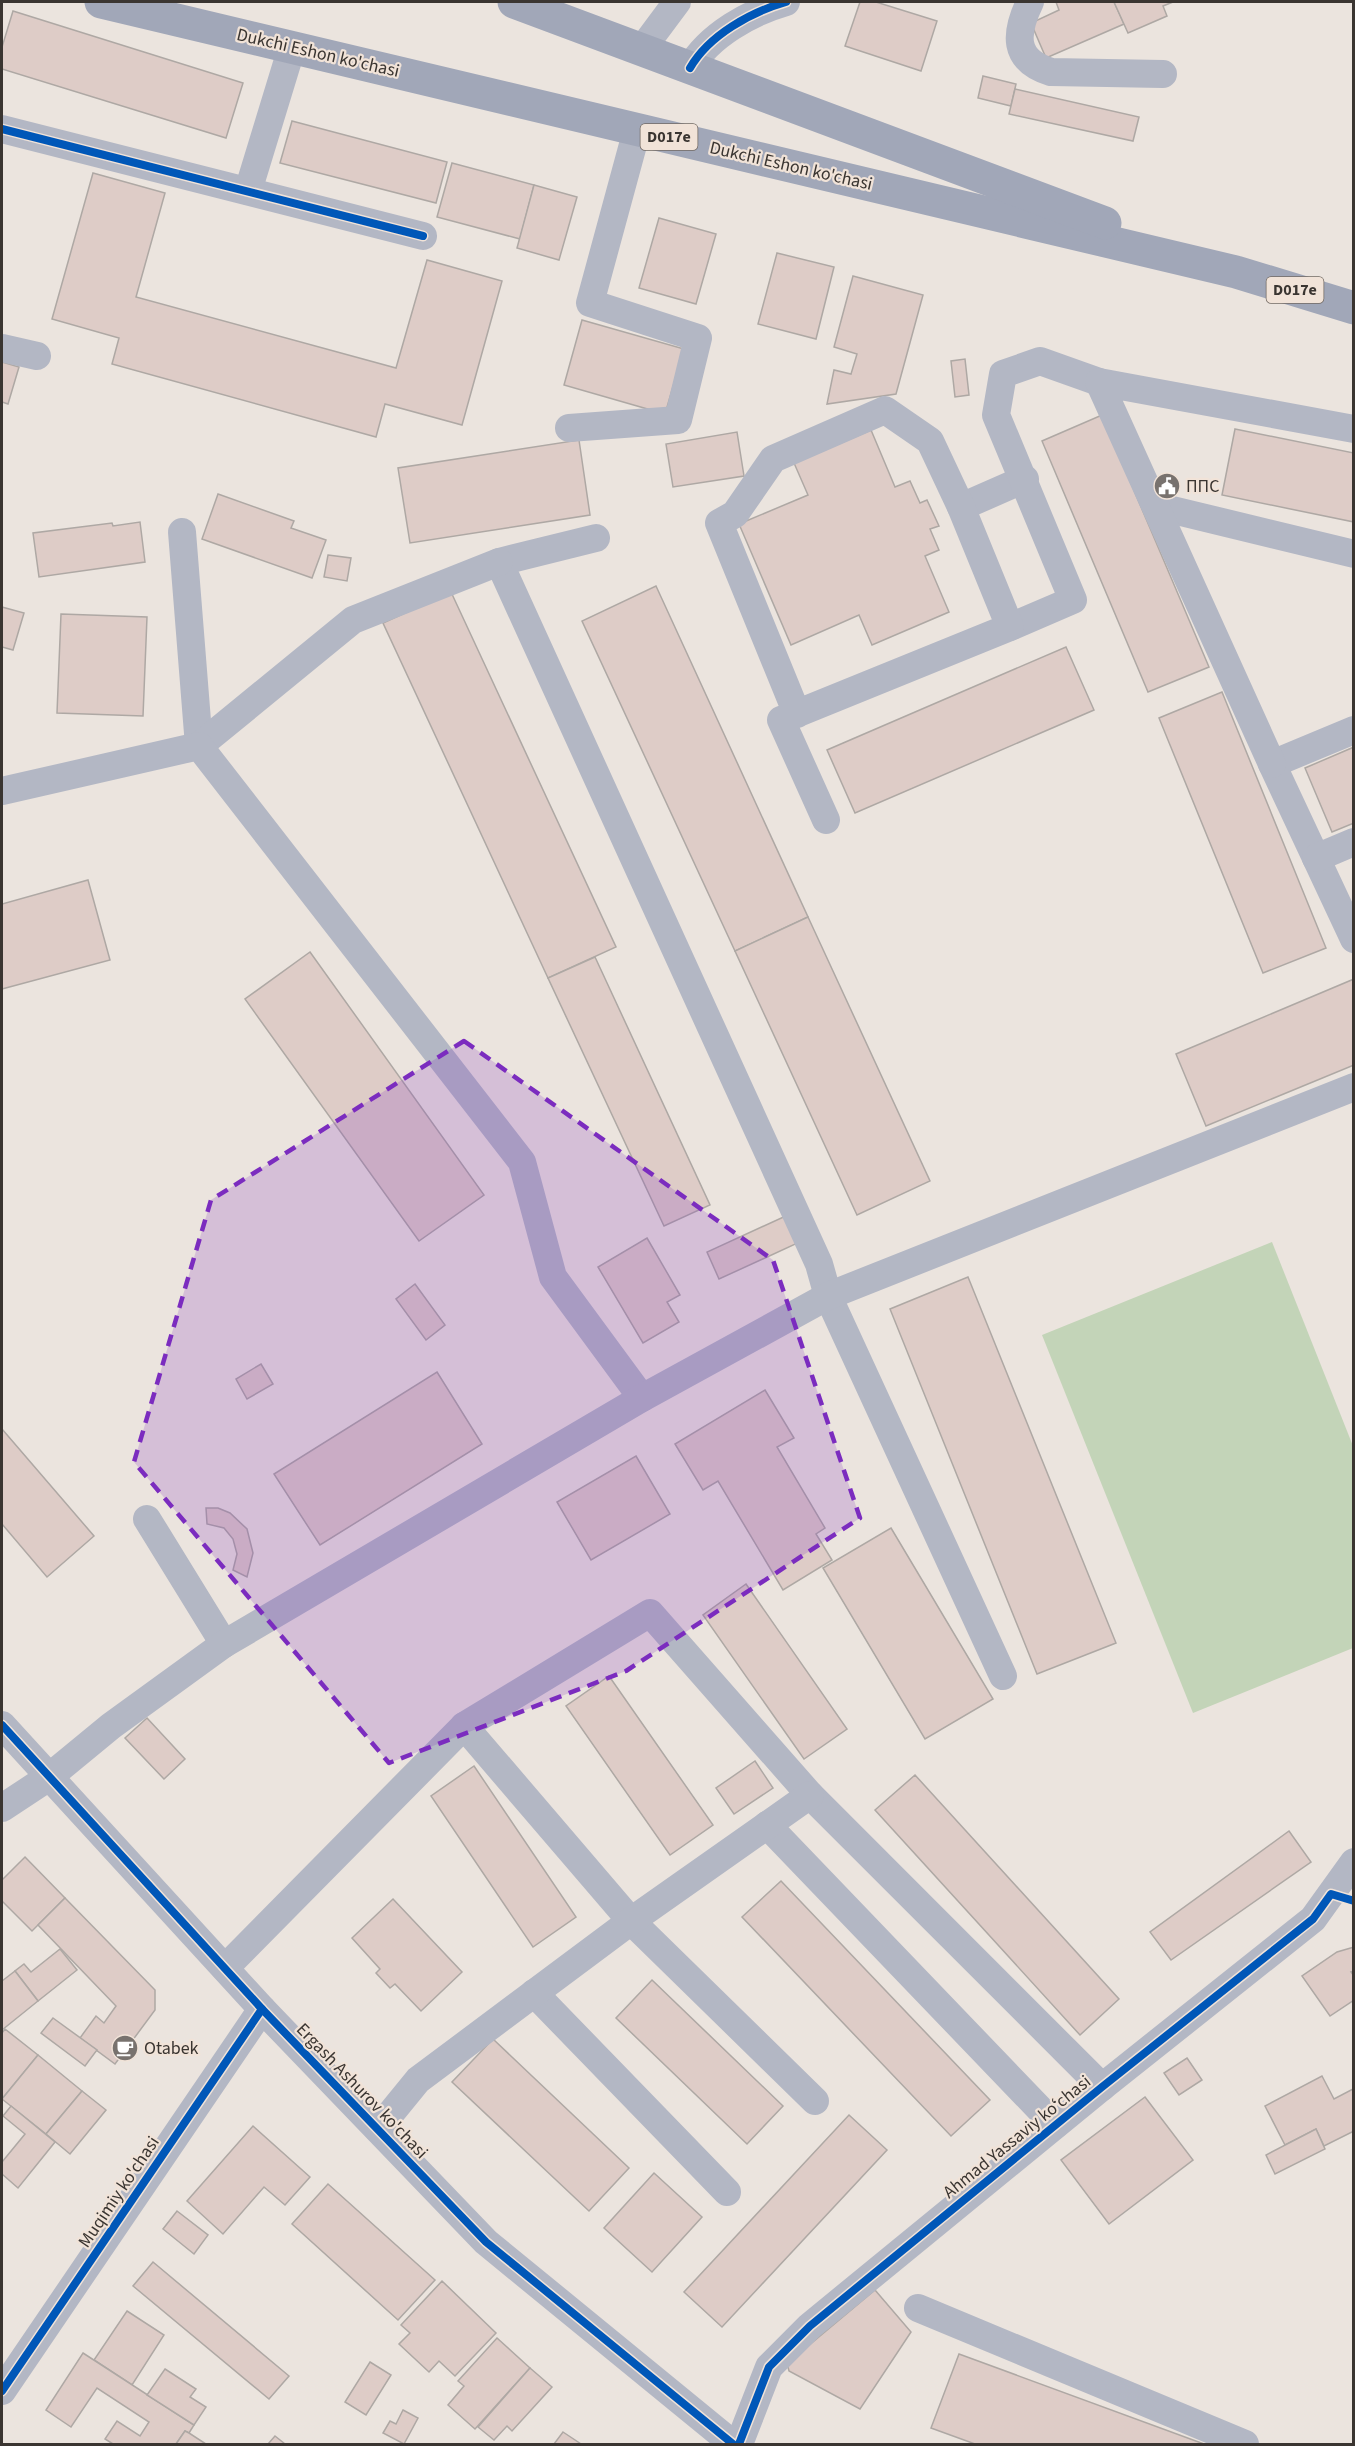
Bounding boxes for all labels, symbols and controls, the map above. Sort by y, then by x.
street label: Dukchi Eshon ko'chasi [234,22,402,84]
road number: D017e [640,124,698,150]
street label: Dukchi Eshon ko'chasi [707,135,875,197]
road number: D017e [1266,277,1324,303]
public building icon: ППС [1152,471,1182,501]
place label: ППС [1186,474,1220,499]
street label: Ergash Ashurov ko'chasi [290,2017,434,2165]
cafe icon: Otabek [110,2033,140,2063]
place label: Otabek [144,2036,199,2061]
street label: Ahmad Yassaviy koʻchasi [938,2069,1096,2205]
street label: Muqimiy ko'chasi [72,2131,166,2253]

